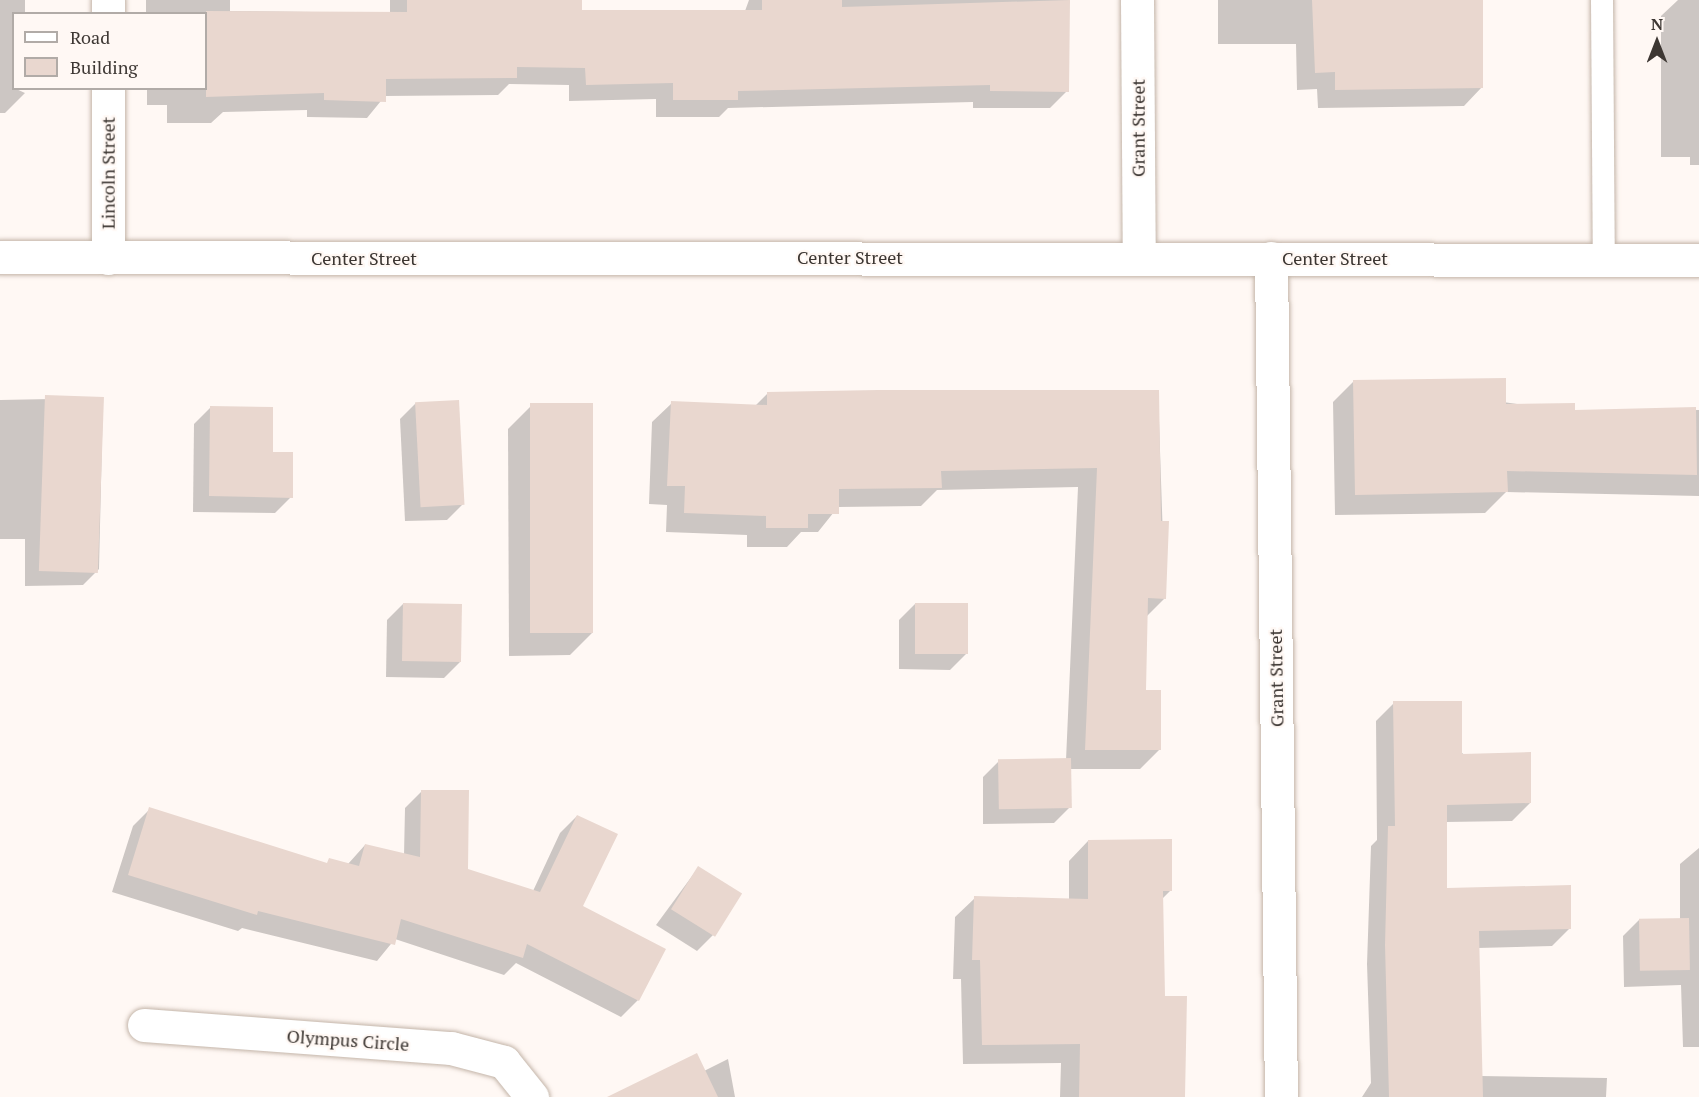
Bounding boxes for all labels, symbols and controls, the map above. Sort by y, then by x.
legend [12,12,207,90]
north arrow [1627,12,1687,72]
text: N [1651,13,1663,35]
text: Road [70,25,110,49]
text: Building [70,55,138,79]
street label: Grant Street [1127,79,1149,177]
street label: Lincoln Street [97,117,119,229]
street label: Center Street [797,246,903,268]
street label: Center Street [311,247,417,269]
street label: Center Street [1282,247,1388,269]
street label: Grant Street [1264,629,1288,727]
street label: Olympus Circle [286,1025,410,1055]

